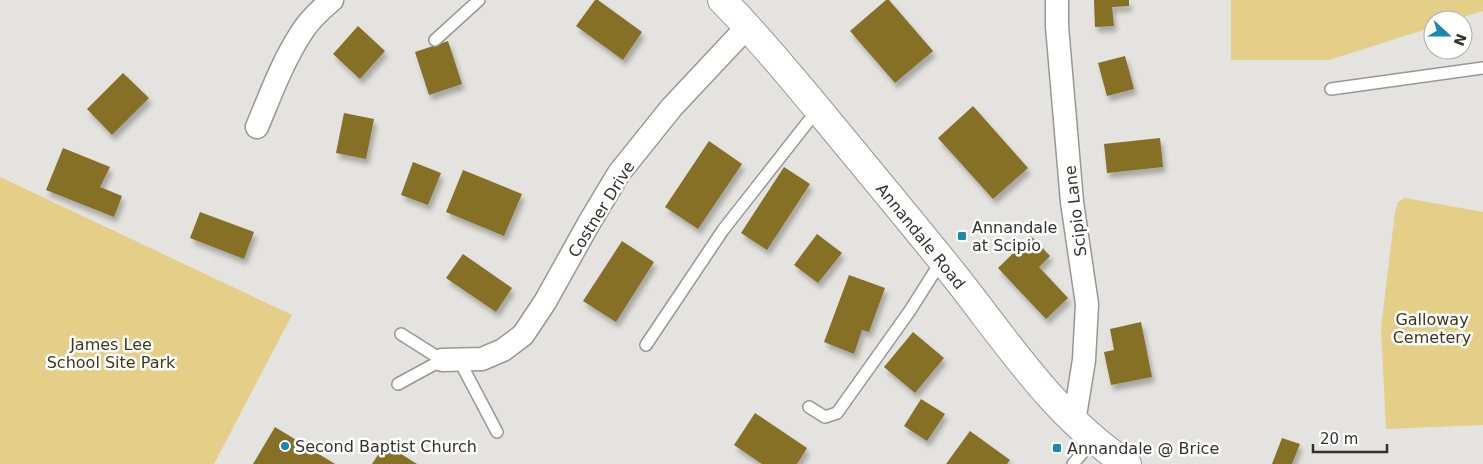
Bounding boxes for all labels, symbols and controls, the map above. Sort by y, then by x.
north arrow [1423,10,1473,60]
text: N [1451,31,1470,48]
street label: Costner Drive [564,158,639,261]
street label: Scipio Lane [1060,164,1091,258]
street label: Annandale Road [872,180,969,293]
place label: Annandale at Scipio [972,218,1057,255]
marker: Annandale at Scipio [956,230,968,242]
park label: Galloway Cemetery [1393,310,1471,347]
park label: James Lee School Site Park [47,335,176,372]
scale bar [1313,422,1387,454]
text: 20 m [1320,430,1358,448]
place label: Second Baptist Church [295,437,477,456]
place label: Annandale @ Brice [1067,439,1219,458]
marker: Second Baptist Church [279,440,291,452]
marker: Annandale @ Brice [1051,442,1063,454]

